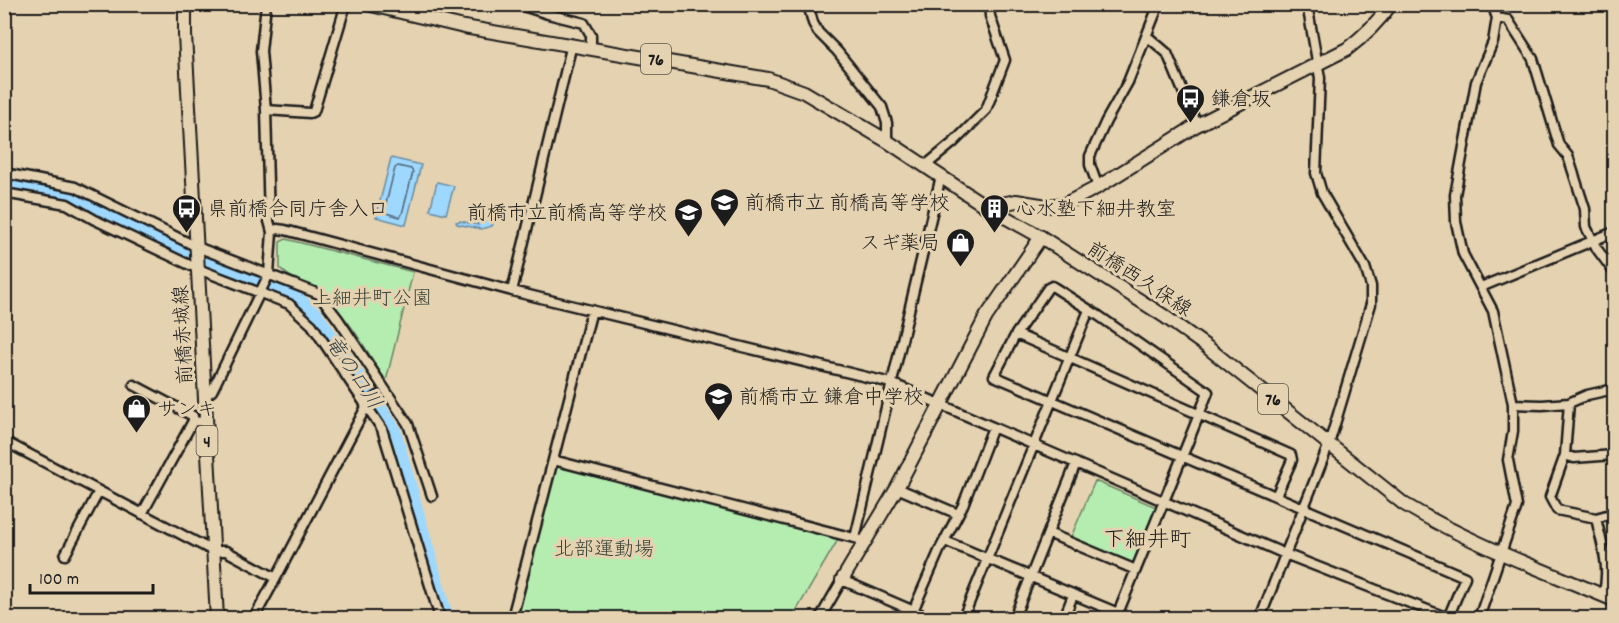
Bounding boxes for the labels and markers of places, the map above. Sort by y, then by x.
bus stop icon: 鎌倉坂 [1174,82,1206,124]
place label: 鎌倉坂 [1211,87,1271,115]
school or university icon: 前橋市立 前橋高等学校 [708,186,740,228]
place label: 前橋市立 前橋高等学校 [745,191,950,219]
bus stop icon: 県前橋合同庁舎入口 [171,192,203,234]
building icon: 心水塾下細井教室 [979,192,1011,234]
school or university icon: 前橋市立前橋高等学校 [672,196,704,238]
place label: 県前橋合同庁舎入口 [208,197,388,225]
place label: 心水塾下細井教室 [1016,197,1176,225]
place label: 前橋市立前橋高等学校 [467,201,667,229]
shop icon: スギ薬局 [945,226,977,268]
place label: スギ薬局 [860,231,940,259]
school or university icon: 前橋市立 鎌倉中学校 [702,380,734,422]
place label: 前橋市立 鎌倉中学校 [739,385,924,413]
shop icon: サンキ [120,392,152,434]
place label: サンキ [157,397,217,425]

